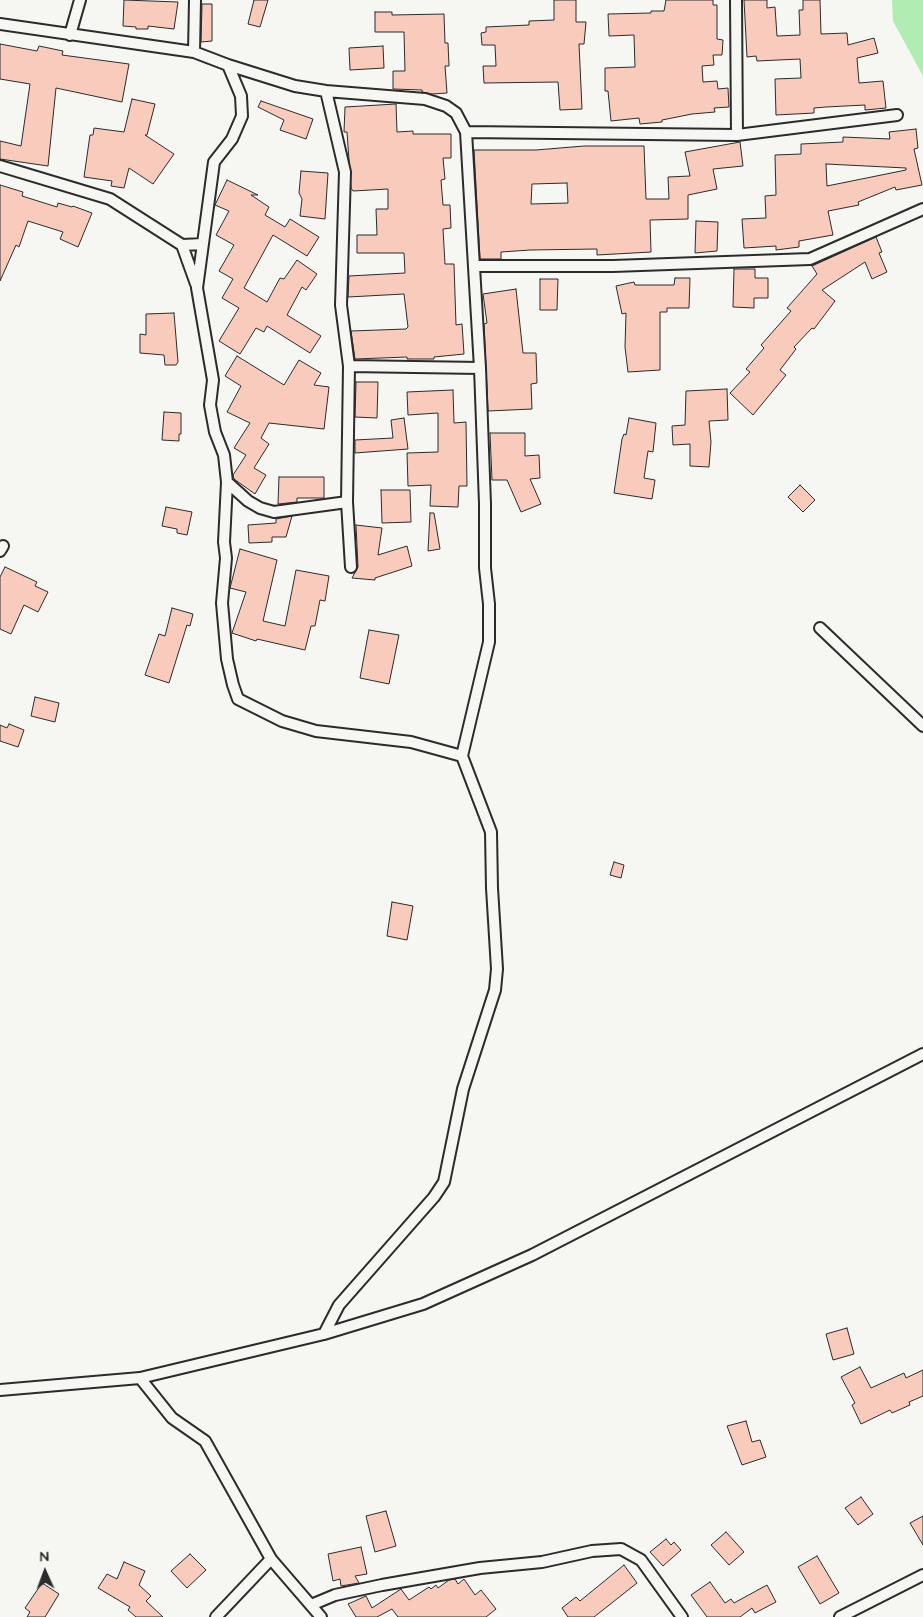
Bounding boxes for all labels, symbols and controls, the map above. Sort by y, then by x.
north arrow [20,1547,70,1597]
text: N [40,1547,49,1567]

